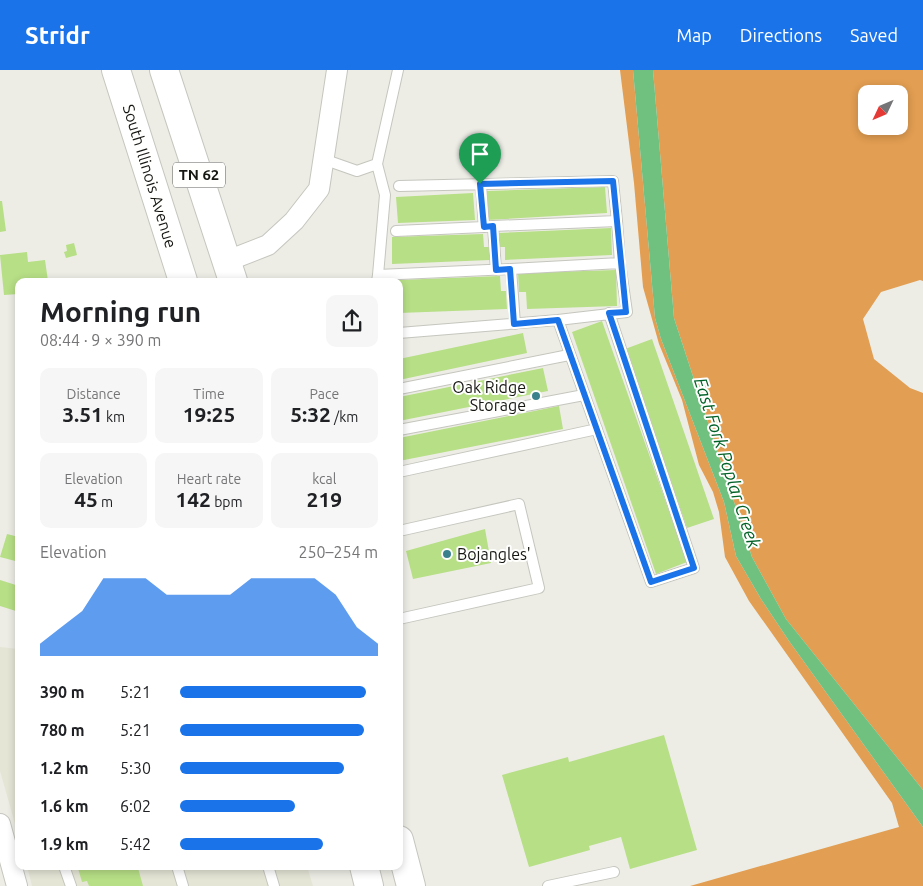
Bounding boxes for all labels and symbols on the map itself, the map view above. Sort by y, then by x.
north arrow [858,85,908,135]
street label: South Illinois Avenue [120,102,180,250]
pin [459,133,501,184]
road number: TN 62 [173,162,225,188]
water label: East Fork Poplar Creek [691,375,765,551]
place label: Oak Ridge Storage [452,378,526,414]
marker: Oak Ridge Storage [530,390,542,402]
place label: Bojangles' [457,545,531,563]
marker: Bojangles' [441,548,453,560]

